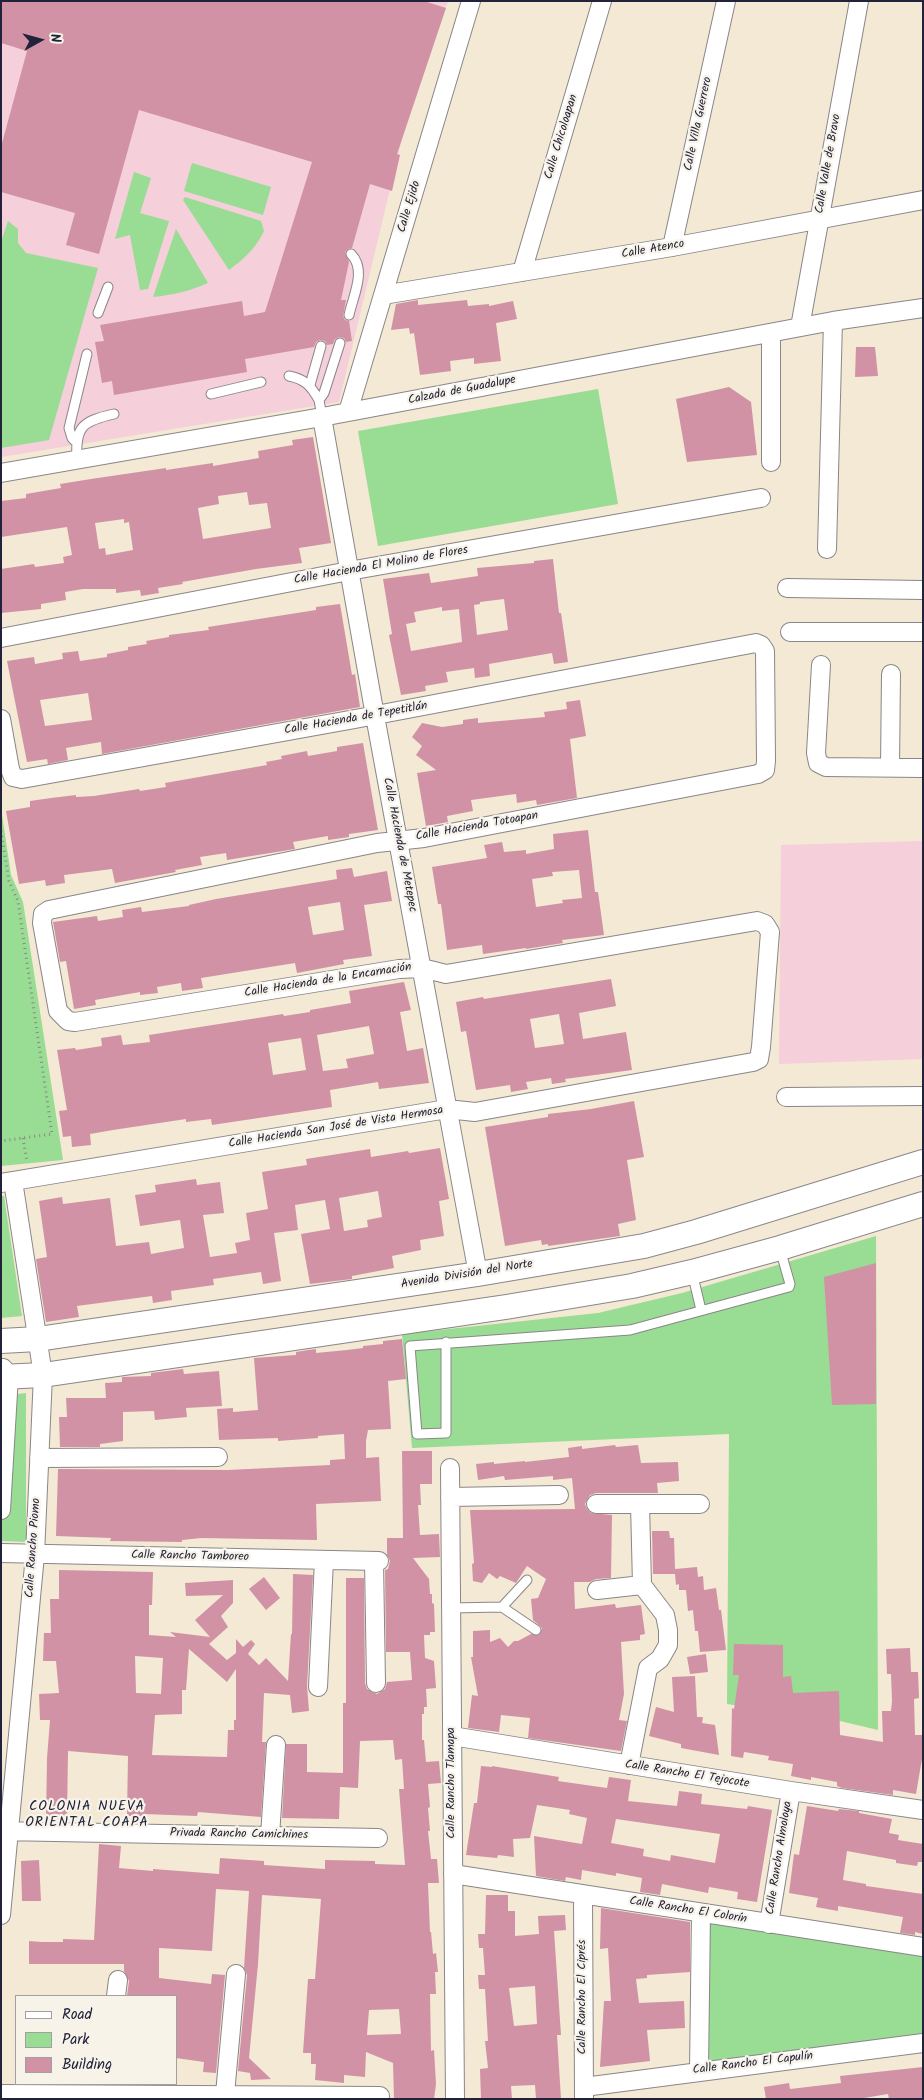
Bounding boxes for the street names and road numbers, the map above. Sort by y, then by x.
street label: Calle Villa Guerrero [682,76,716,172]
street label: Calle Chicoloapan [542,93,582,181]
street label: Calle Valle de Bravo [813,113,845,215]
street label: Calle Ejido [395,179,425,235]
street label: Calle Atenco [621,237,685,263]
street label: Calzada de Guadalupe [407,373,517,409]
street label: Calle Hacienda El Molino de Flores [293,544,469,588]
street label: Calle Hacienda de Tepetitlán [283,699,429,739]
street label: Calle Hacienda de Metepec [379,777,419,913]
street label: Calle Hacienda Totoapan [415,809,539,845]
street label: Calle Hacienda de la Encarnación [243,961,413,1001]
street label: Calle Hacienda San José de Vista Hermosa [228,1104,444,1152]
street label: Avenida División del Norte [400,1257,534,1293]
street label: Calle Rancho Piomo [23,1498,45,1598]
street label: Calle Rancho Tamboreo [131,1549,249,1565]
street label: Calle Rancho Tlamapa [445,1727,459,1839]
street label: Calle Rancho El Tejocote [624,1758,750,1792]
street label: Calle Rancho Almoloya [764,1800,796,1916]
street label: Privada Rancho Camichines [170,1827,308,1843]
street label: Calle Rancho El Colorín [628,1895,748,1927]
street label: Calle Rancho El Ciprés [576,1940,590,2054]
street label: Calle Rancho El Capulín [692,2049,814,2079]

